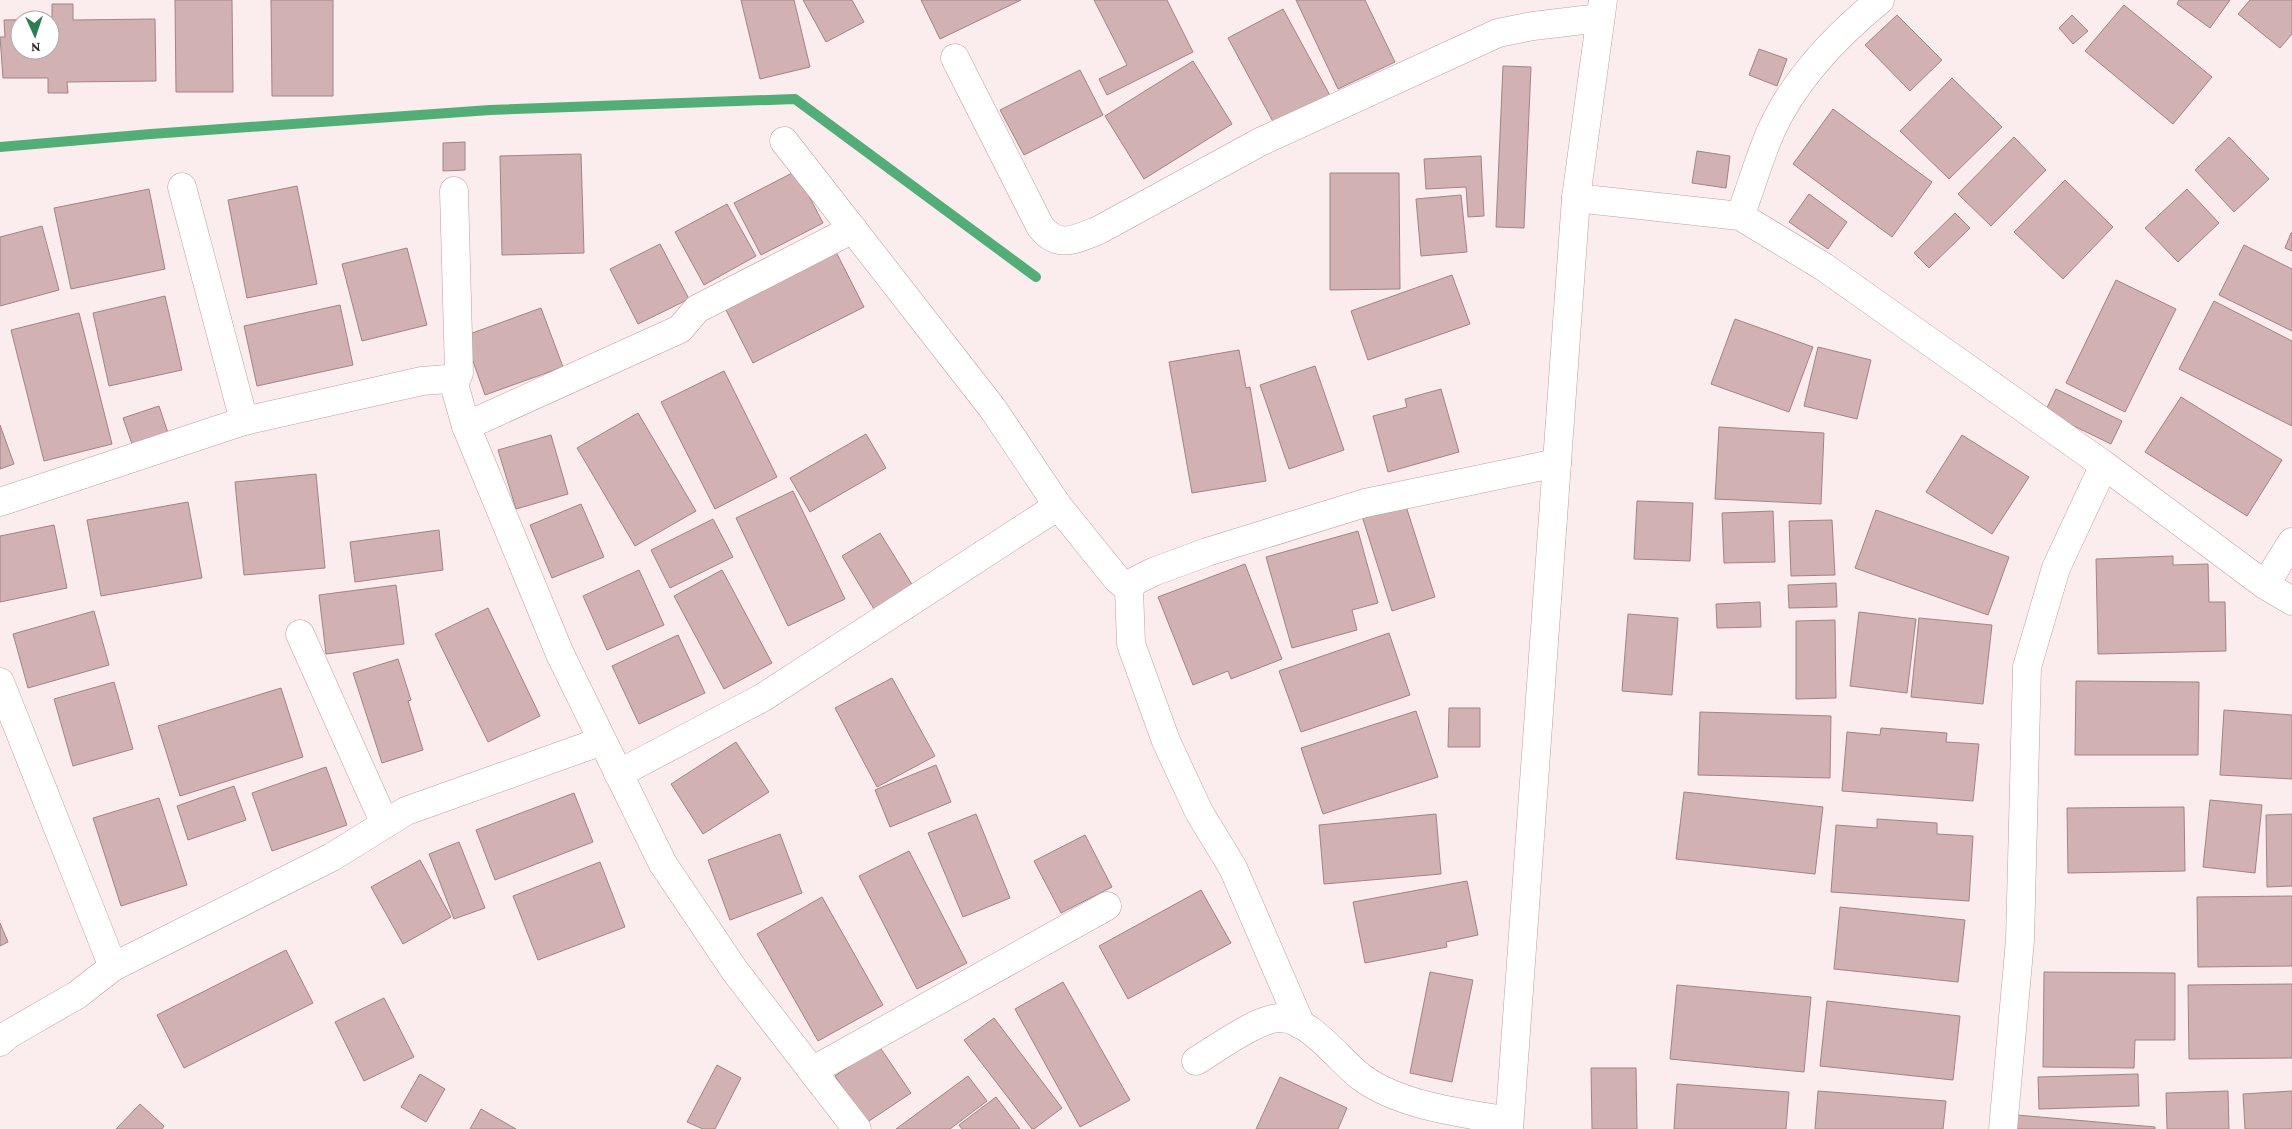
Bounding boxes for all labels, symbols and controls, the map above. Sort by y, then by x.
north arrow [10,10,60,60]
text: N [30,40,41,56]

